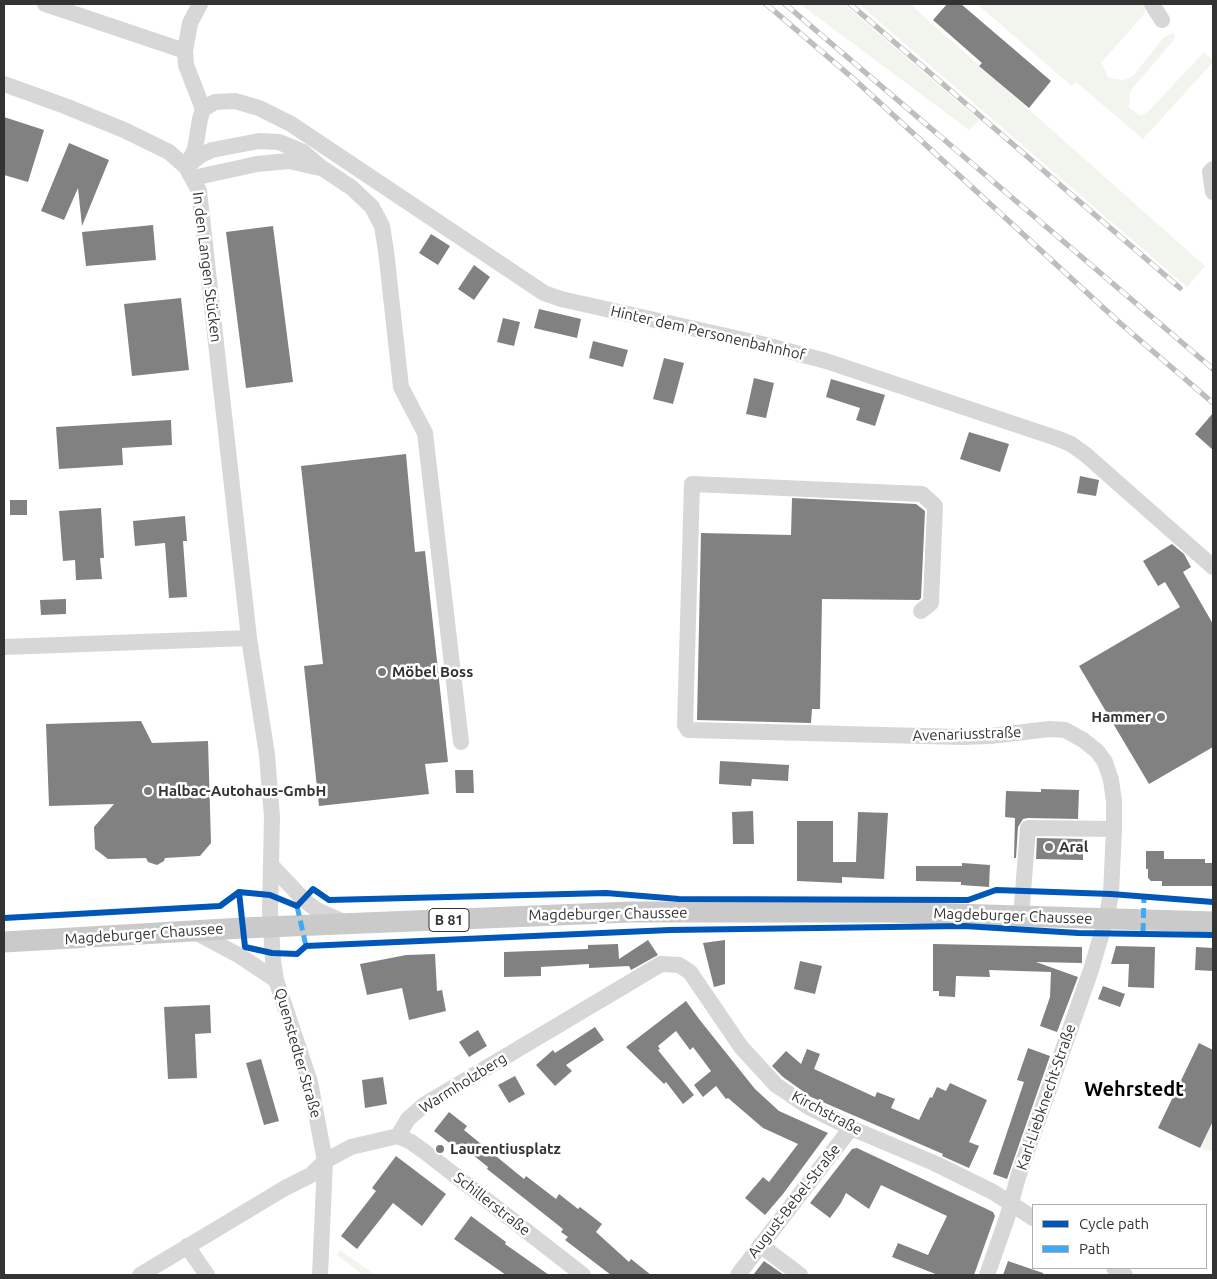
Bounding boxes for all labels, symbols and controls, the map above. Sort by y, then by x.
street label: In den Langen Stücken [189,191,225,343]
street label: Hinter dem Personenbahnhof [609,302,807,364]
place label: Möbel Boss [392,663,473,681]
marker: Möbel Boss [376,666,388,678]
place label: Hammer [1091,708,1151,726]
marker: Hammer [1155,711,1167,723]
street label: Avenariusstraße [912,723,1022,745]
place label: Halbac-Autohaus-GmbH [158,782,326,800]
marker: Halbac-Autohaus-GmbH [142,785,154,797]
place label: Aral [1059,838,1088,856]
marker: Aral [1043,841,1055,853]
street label: Magdeburger Chaussee [528,904,688,924]
street label: Magdeburger Chaussee [933,904,1093,928]
road number: B 81 [429,908,469,932]
street label: Magdeburger Chaussee [64,919,224,949]
street label: Quenstedter Straße [271,986,325,1120]
street label: Karl-Liebknecht-Straße [1013,1022,1079,1172]
street label: Warmholzberg [416,1049,510,1117]
district label: Wehrstedt [1084,1077,1184,1101]
street label: Kirchstraße [789,1087,865,1139]
place label: Laurentiusplatz [450,1140,561,1158]
street label: August-Bebel-Straße [744,1141,844,1261]
marker: Laurentiusplatz [434,1143,446,1155]
street label: Schillerstraße [450,1169,534,1239]
legend [1032,1204,1207,1269]
text: Cycle path [1079,1215,1149,1232]
text: Path [1079,1240,1110,1257]

